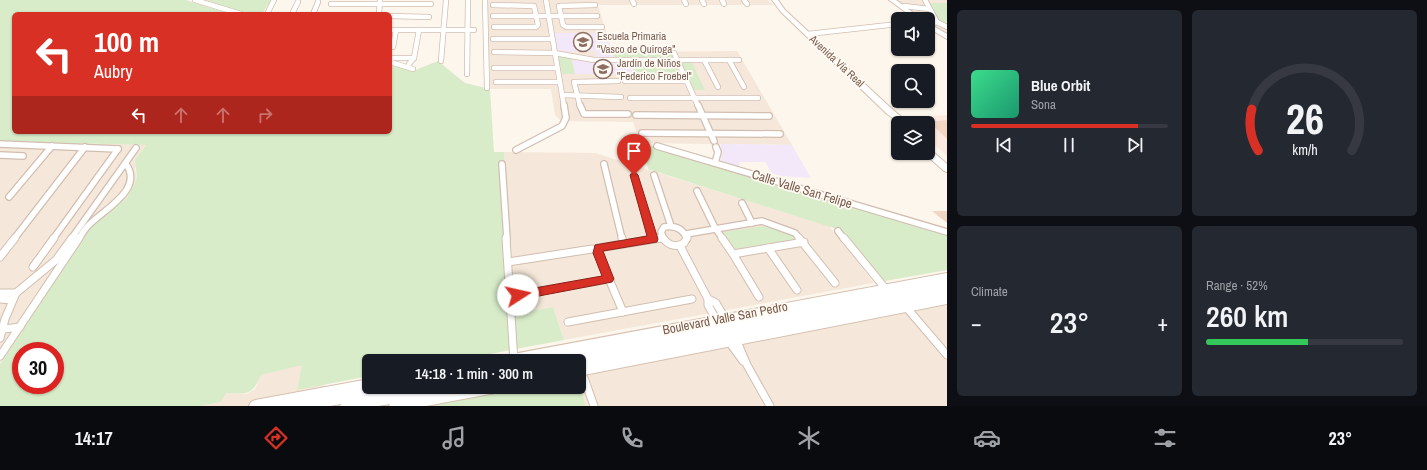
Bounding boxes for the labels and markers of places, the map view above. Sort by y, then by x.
place label: Escuela Primaria "Vasco de Quiroga" [597,29,675,56]
school or university icon: Escuela Primaria "Vasco de Quiroga" [572,31,594,53]
place label: Jardín de Niños "Federico Froebel" [617,56,692,83]
school or university icon: Jardín de Niños "Federico Froebel" [592,58,614,80]
pin [617,134,651,175]

